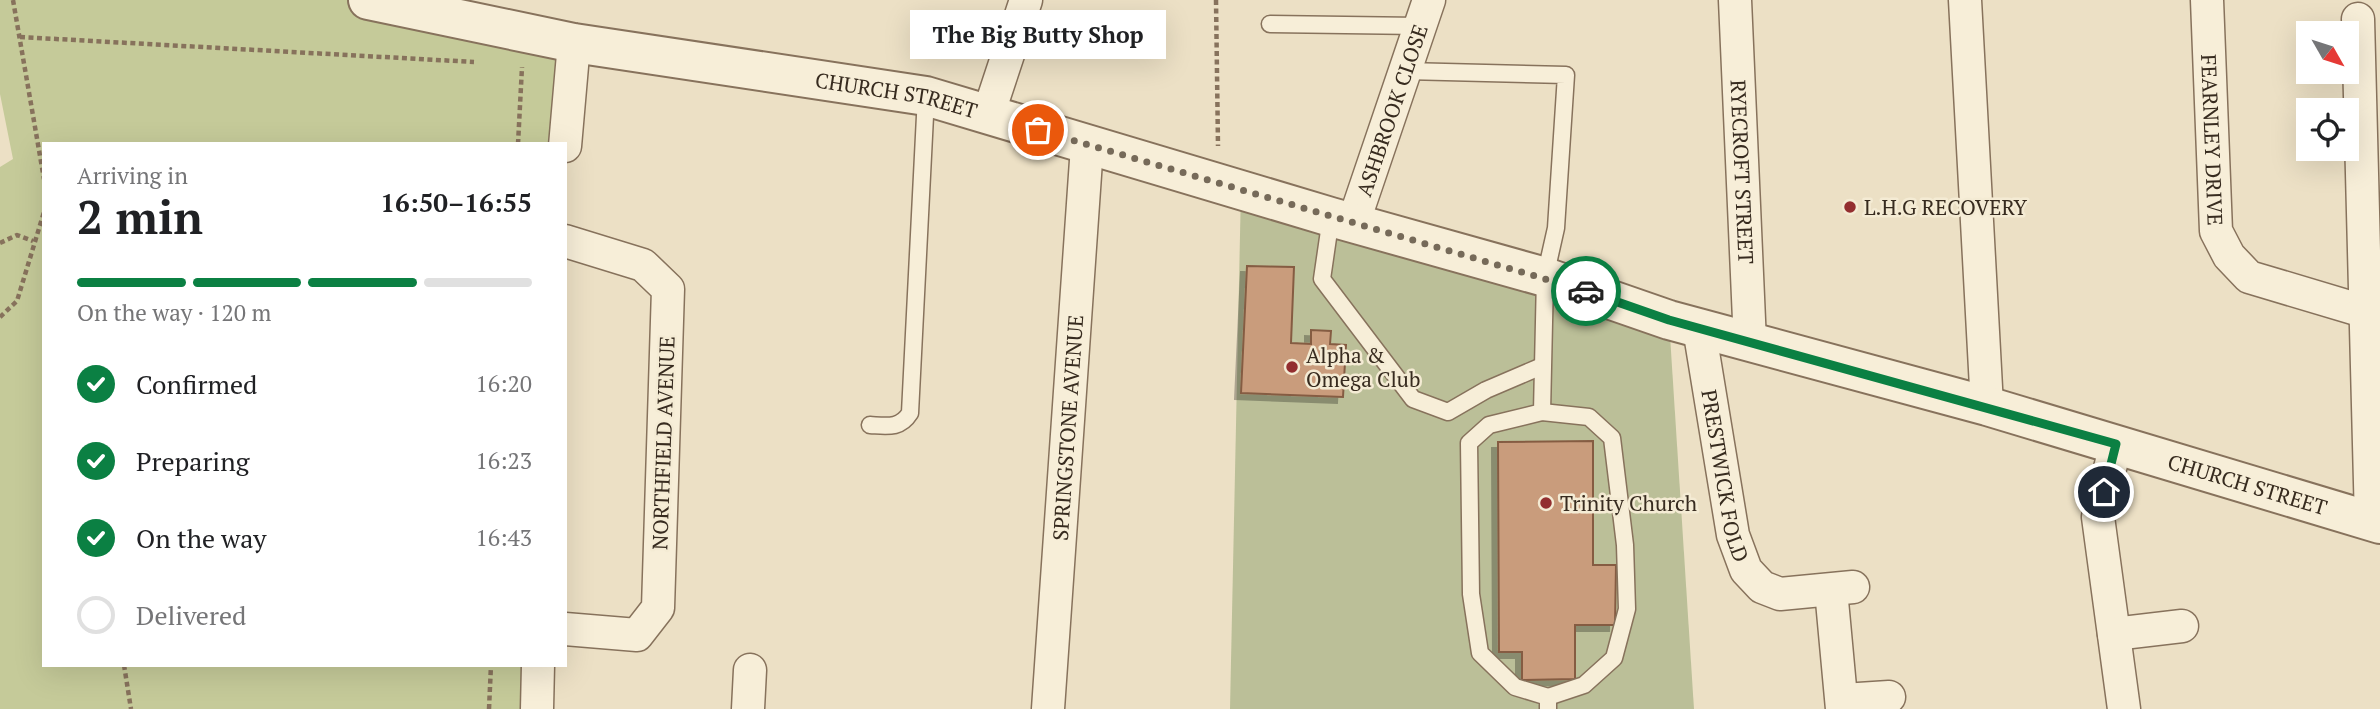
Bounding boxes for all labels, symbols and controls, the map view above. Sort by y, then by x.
callout: The Big Butty Shop [910,11,1166,60]
text: The Big Butty Shop [932,19,1144,50]
street label: ASHBROOK CLOSE [1349,21,1434,200]
north arrow [2296,21,2359,84]
map controls [2296,21,2359,161]
street label: FEARNLEY DRIVE [2195,54,2230,226]
street label: CHURCH STREET [813,66,981,125]
street label: RYECROFT STREET [1725,79,1761,265]
button: locate [2296,98,2359,161]
pin [1008,100,1068,160]
icon: bag [1019,111,1057,149]
text: Arriving in [77,160,188,191]
text: 16:50–16:55 [380,185,532,219]
text: 2 min [77,186,203,247]
place label: L.H.G RECOVERY [1864,193,2028,221]
marker: L.H.G RECOVERY [1842,199,1858,215]
courier [1551,256,1621,326]
icon: car [1567,272,1605,310]
text: On the way · 120 m [77,297,271,328]
street label: SPRINGSTONE AVENUE [1046,314,1089,542]
street label: NORTHFIELD AVENUE [645,335,681,551]
place label: Alpha & Omega Club [1306,341,1420,393]
marker: Alpha & Omega Club [1284,359,1300,375]
icon: check [77,365,115,403]
text: Confirmed [136,367,257,401]
text: 16:20 [475,368,532,399]
street label: PRESTWICK FOLD [1695,387,1756,566]
icon: check [77,442,115,480]
text: Preparing [136,444,249,478]
text: 16:23 [475,445,532,476]
street label: CHURCH STREET [2165,447,2330,521]
pin [2074,462,2134,522]
icon: home [2085,473,2123,511]
place label: Trinity Church [1560,489,1697,517]
marker: Trinity Church [1538,495,1554,511]
icon: check [77,519,115,557]
text: On the way [136,521,267,555]
text: 16:43 [475,522,532,553]
text: Delivered [136,598,246,632]

